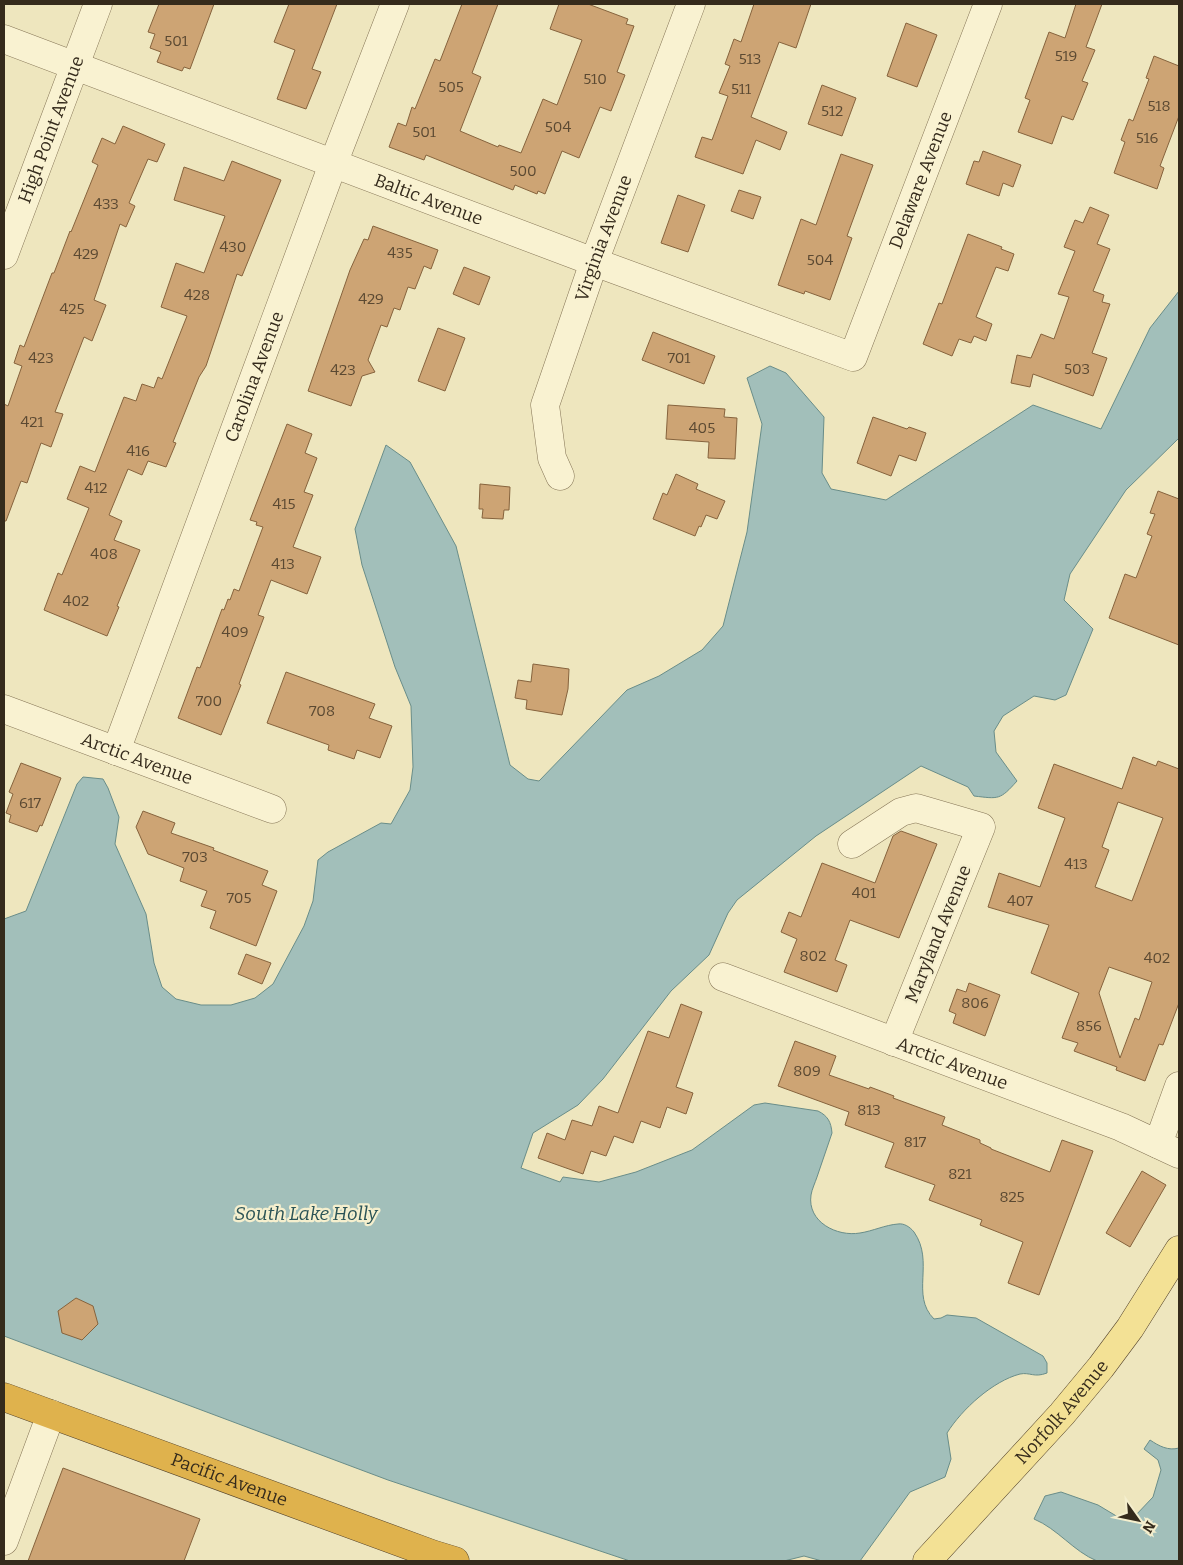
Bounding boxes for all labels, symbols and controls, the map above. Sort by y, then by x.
house number: 501 [164,32,188,50]
house number: 519 [1055,47,1077,65]
house number: 513 [739,50,761,68]
street label: High Point Avenue [13,53,89,206]
house number: 510 [583,70,607,88]
house number: 505 [438,78,464,96]
house number: 511 [731,80,751,98]
house number: 518 [1148,97,1170,115]
house number: 512 [821,102,843,120]
street label: Delaware Avenue [884,108,957,252]
house number: 504 [545,118,571,136]
house number: 501 [412,123,436,141]
house number: 516 [1136,129,1159,147]
house number: 500 [509,162,537,180]
street label: Baltic Avenue [371,169,486,230]
street label: Virginia Avenue [570,172,637,304]
house number: 433 [93,195,119,213]
house number: 430 [220,238,246,256]
house number: 435 [387,244,413,262]
house number: 429 [73,245,99,263]
house number: 504 [807,251,833,269]
house number: 428 [184,286,210,304]
house number: 429 [358,290,384,308]
house number: 425 [60,300,84,318]
street label: Carolina Avenue [220,308,289,445]
house number: 423 [28,349,54,367]
house number: 701 [668,349,690,367]
house number: 503 [1064,360,1090,378]
house number: 423 [330,361,356,379]
house number: 421 [20,413,44,431]
house number: 405 [689,419,715,437]
house number: 416 [126,442,150,460]
house number: 412 [84,479,108,497]
house number: 415 [273,495,295,513]
house number: 408 [90,545,118,563]
house number: 413 [271,555,295,573]
house number: 402 [63,592,89,610]
house number: 409 [221,623,249,641]
house number: 700 [196,692,222,710]
house number: 708 [309,702,335,720]
street label: Arctic Avenue [78,728,196,789]
house number: 617 [19,794,42,812]
house number: 703 [182,848,208,866]
house number: 413 [1064,855,1088,873]
street label: Maryland Avenue [900,862,976,1006]
house number: 401 [852,884,876,902]
house number: 705 [227,889,251,907]
house number: 407 [1007,892,1033,910]
house number: 802 [800,947,826,965]
house number: 402 [1144,949,1170,967]
house number: 806 [961,994,989,1012]
house number: 856 [1076,1017,1102,1035]
street label: Arctic Avenue [894,1032,1011,1094]
house number: 809 [793,1062,821,1080]
house number: 813 [857,1101,881,1119]
house number: 817 [904,1133,927,1151]
house number: 821 [948,1165,972,1183]
house number: 825 [999,1188,1025,1206]
water label: South Lake Holly [235,1202,379,1225]
street label: Norfolk Avenue [1011,1356,1113,1469]
street label: Pacific Avenue [168,1448,291,1511]
north arrow [1113,1495,1163,1545]
text: N [1138,1518,1159,1536]

